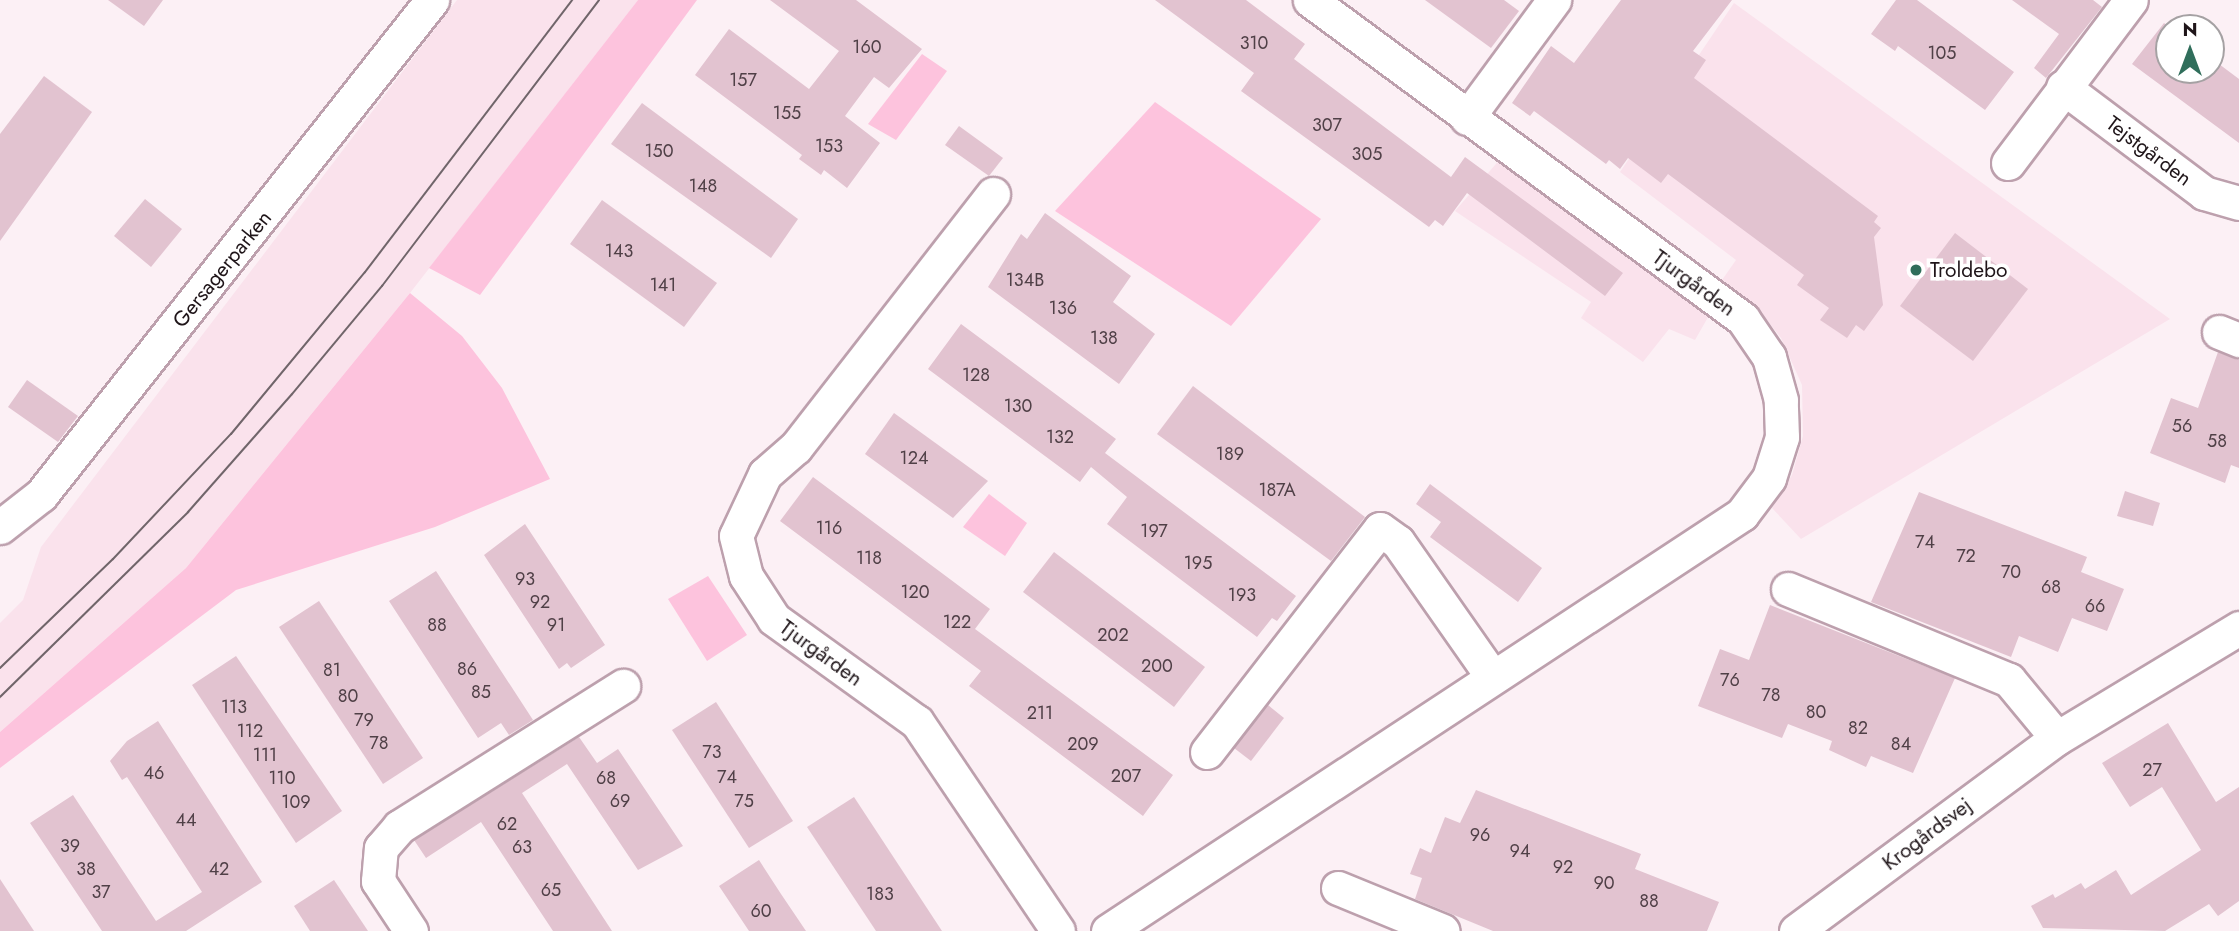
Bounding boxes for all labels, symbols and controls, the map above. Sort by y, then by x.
north arrow [2155,14,2225,84]
text: N [2182,16,2198,43]
house number: 310 [1240,32,1268,54]
house number: 160 [852,36,882,58]
house number: 105 [1927,42,1957,64]
house number: 157 [729,69,757,91]
house number: 155 [773,102,801,124]
street label: Tejstgården [2101,111,2197,191]
house number: 307 [1312,114,1342,136]
house number: 153 [815,135,843,157]
house number: 150 [644,140,674,162]
house number: 305 [1352,143,1382,165]
house number: 148 [689,175,717,197]
street label: Gersagerparken [167,206,277,332]
house number: 143 [605,240,633,262]
street label: Tjurgården [1648,245,1740,321]
place label: Troldebo [1930,257,2007,283]
marker: Troldebo [1908,262,1924,278]
house number: 134B [1006,269,1044,291]
house number: 141 [650,274,676,296]
house number: 136 [1049,297,1077,319]
house number: 138 [1090,327,1118,349]
house number: 128 [962,364,990,386]
house number: 130 [1004,395,1032,417]
house number: 56 [2172,415,2192,437]
house number: 132 [1046,426,1074,448]
house number: 58 [2207,430,2227,452]
house number: 189 [1216,443,1244,465]
house number: 124 [900,447,928,469]
house number: 187A [1258,479,1296,501]
house number: 116 [816,517,842,539]
house number: 197 [1140,520,1168,542]
house number: 74 [1915,531,1935,553]
house number: 72 [1956,545,1976,567]
house number: 118 [856,547,882,569]
house number: 195 [1184,552,1212,574]
house number: 70 [2001,561,2021,583]
house number: 93 [515,568,535,590]
house number: 68 [2041,576,2061,598]
house number: 120 [900,581,930,603]
house number: 193 [1228,584,1256,606]
house number: 92 [530,591,550,613]
house number: 66 [2085,595,2105,617]
house number: 122 [943,611,971,633]
house number: 88 [427,614,447,636]
house number: 91 [547,614,565,636]
street label: Tjurgården [775,615,867,691]
house number: 202 [1097,624,1129,646]
house number: 200 [1141,655,1173,677]
house number: 86 [457,658,477,680]
house number: 81 [323,659,341,681]
house number: 76 [1720,669,1740,691]
house number: 85 [471,681,491,703]
house number: 78 [1761,684,1781,706]
house number: 80 [338,685,358,707]
house number: 113 [221,696,247,718]
house number: 80 [1806,701,1826,723]
house number: 211 [1027,702,1053,724]
house number: 79 [354,709,374,731]
house number: 82 [1848,717,1868,739]
house number: 112 [237,720,263,742]
house number: 78 [369,732,389,754]
house number: 209 [1067,733,1099,755]
house number: 84 [1891,733,1911,755]
house number: 73 [702,741,722,763]
house number: 111 [253,744,277,766]
house number: 27 [2142,759,2162,781]
house number: 46 [144,762,164,784]
house number: 207 [1111,765,1141,787]
house number: 74 [717,766,737,788]
house number: 110 [269,767,295,789]
house number: 68 [596,767,616,789]
house number: 69 [610,790,630,812]
house number: 75 [734,790,754,812]
house number: 109 [281,791,311,813]
street label: Krogårdsvej [1878,792,1976,876]
house number: 44 [176,809,196,831]
house number: 62 [497,813,517,835]
house number: 96 [1470,824,1490,846]
house number: 39 [60,835,80,857]
house number: 63 [512,836,532,858]
house number: 94 [1510,840,1530,862]
house number: 92 [1553,856,1573,878]
house number: 38 [76,858,96,880]
house number: 42 [209,858,229,880]
house number: 90 [1593,872,1615,894]
house number: 65 [541,879,561,901]
house number: 37 [91,881,111,903]
house number: 183 [866,883,894,905]
house number: 88 [1639,890,1659,912]
house number: 60 [750,900,772,922]

